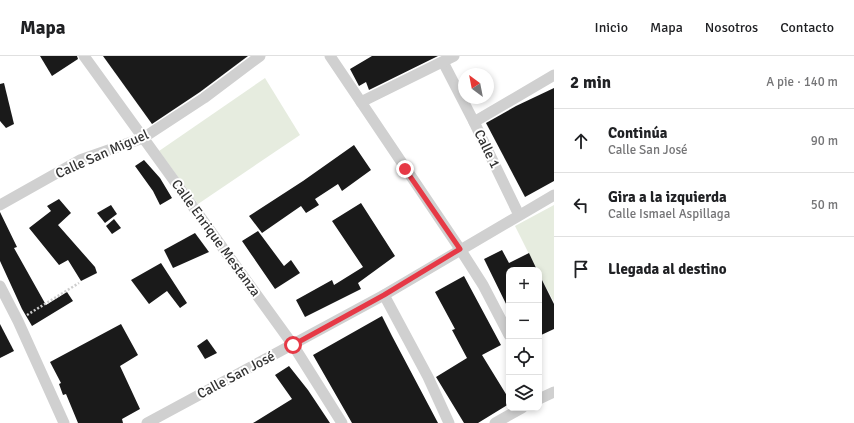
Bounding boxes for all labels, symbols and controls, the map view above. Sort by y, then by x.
text: Mapa [20,16,66,40]
text: Inicio [595,19,628,36]
text: Mapa [650,19,683,36]
text: Nosotros [705,19,758,36]
text: Contacto [780,19,834,36]
north arrow [458,68,494,104]
text: 2 min [570,72,611,93]
text: A pie · 140 m [766,74,838,90]
text: Continúa [608,124,667,142]
street label: Calle San Miguel [53,126,151,182]
street label: Calle 1 [470,127,504,171]
icon: ahead [570,130,592,152]
text: 90 m [811,133,838,149]
text: Calle San José [608,142,688,158]
route end [396,160,414,178]
street label: Calle Enrique Mestanza [168,176,264,300]
text: Gira a la izquierda [608,188,727,206]
icon: left [570,194,592,216]
text: 50 m [811,197,838,213]
text: Calle Ismael Aspillaga [608,206,730,222]
icon: arrive [570,258,592,280]
text: Llegada al destino [608,260,727,278]
map controls [506,267,542,411]
button: + [506,267,542,303]
button: − [506,303,542,339]
route start [284,336,302,354]
button: locate [506,339,542,375]
street label: Calle San José [194,347,278,403]
button: layers [506,375,542,411]

